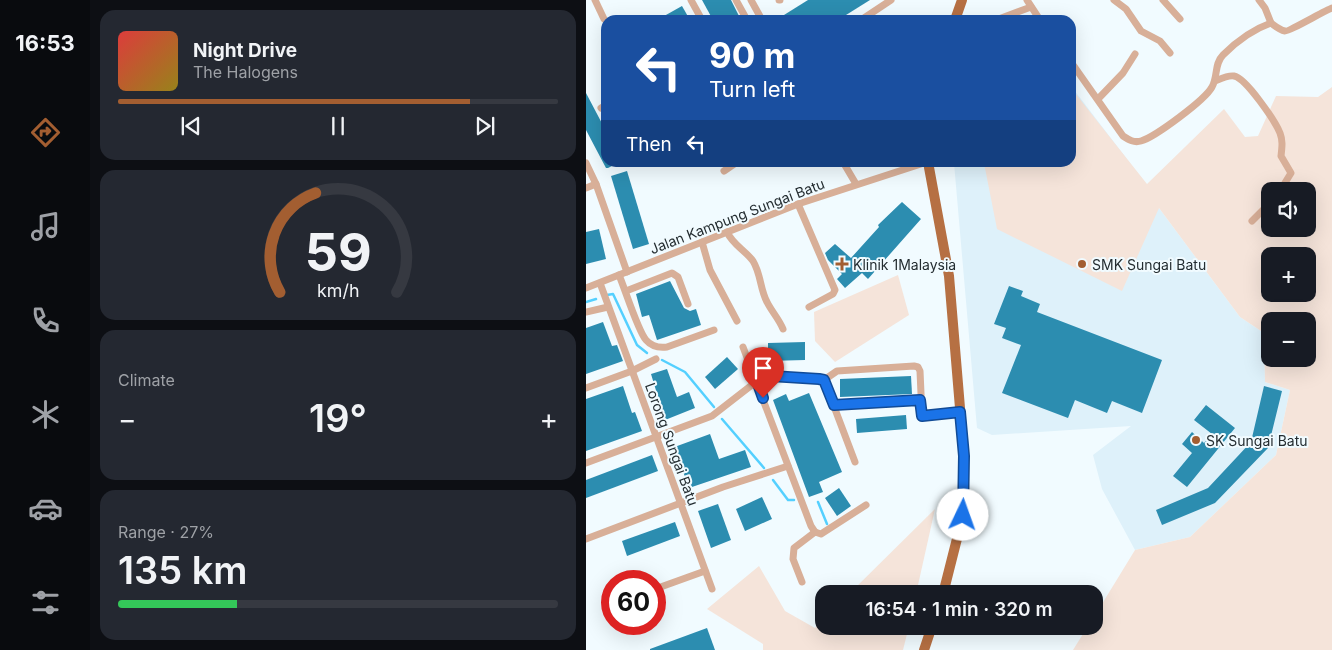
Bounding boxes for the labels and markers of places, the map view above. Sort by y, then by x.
place label: Klinik 1Malaysia [853,256,956,273]
place label: SMK Sungai Batu [1092,256,1206,273]
marker: Klinik 1Malaysia [835,257,849,271]
marker: SMK Sungai Batu [1076,258,1088,270]
pin [742,347,784,398]
place label: SK Sungai Batu [1206,432,1308,449]
marker: SK Sungai Batu [1190,434,1202,446]

